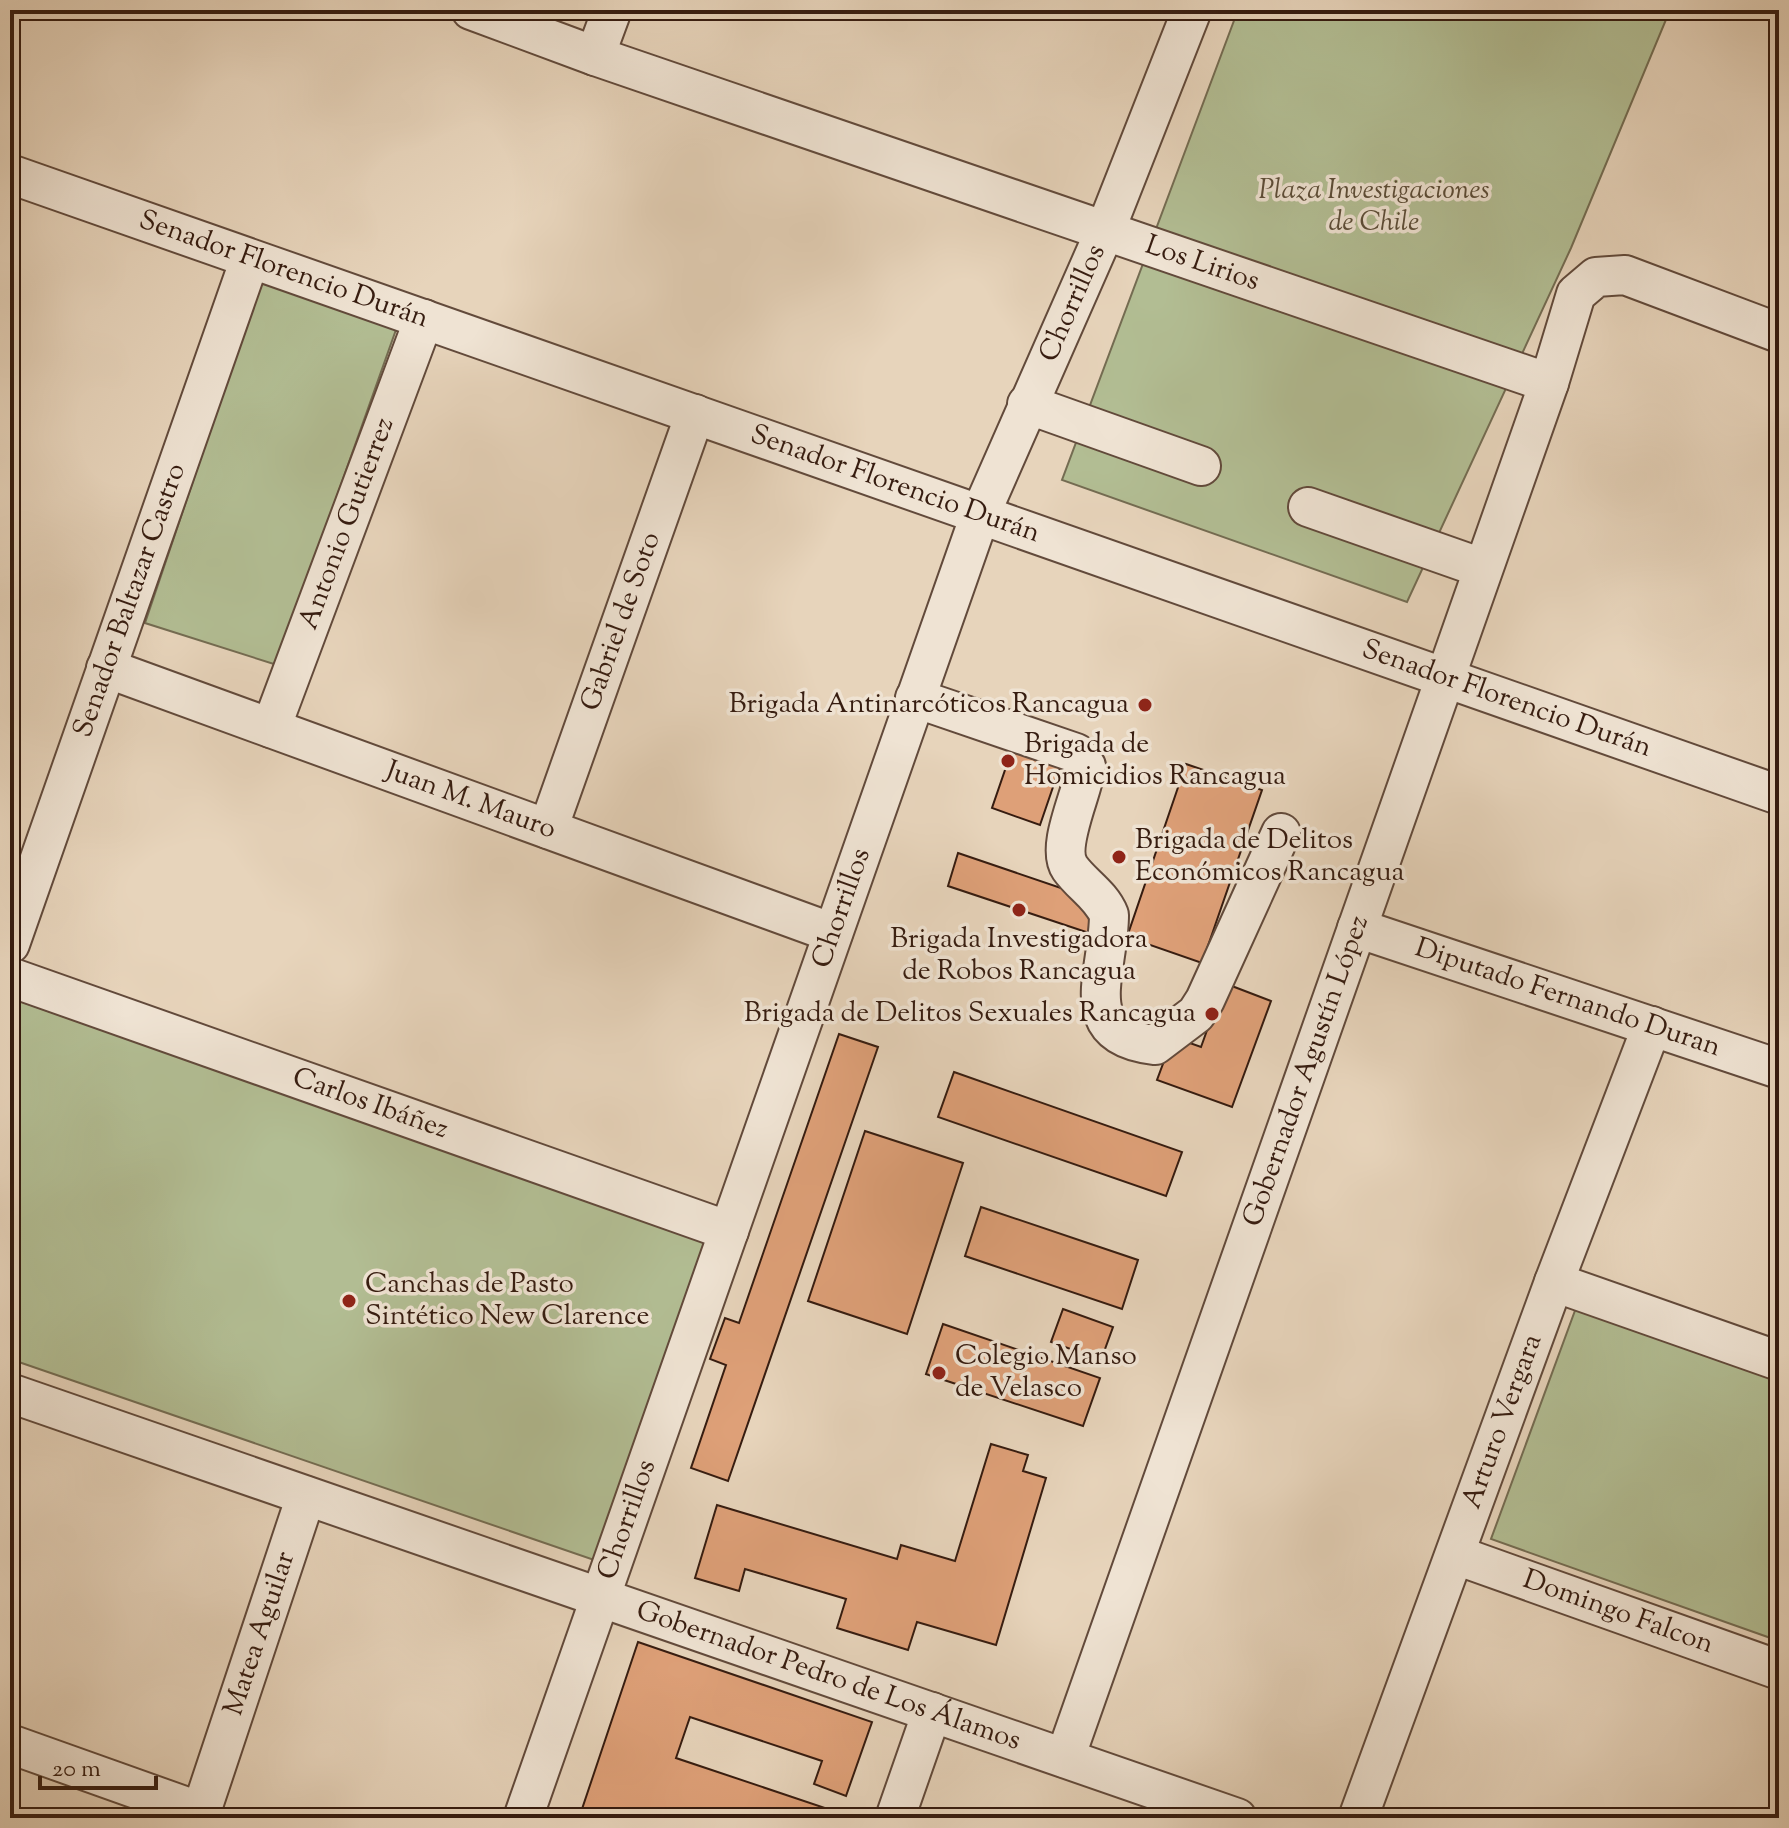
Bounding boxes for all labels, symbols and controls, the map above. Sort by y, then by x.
park label: Plaza Investigaciones de Chile [1258,171,1490,243]
street label: Senador Florencio Durán [133,201,434,339]
street label: Los Lirios [1139,226,1265,302]
street label: Chorrillos [1030,238,1117,369]
street label: Antonio Gutierrez [289,412,405,636]
street label: Senador Florencio Durán [745,415,1045,554]
street label: Senador Baltazar Castro [64,458,197,743]
street label: Gabriel de Soto [571,527,672,717]
street label: Senador Florencio Durán [1356,630,1657,769]
place label: Brigada Antinarcóticos Rancagua [729,685,1129,725]
marker: Brigada Antinarcóticos Rancagua [1136,696,1154,714]
place label: Brigada de Homicidios Rancagua [1024,725,1286,797]
street label: Juan M. Mauro [378,751,561,850]
marker: Brigada de Homicidios Rancagua [999,752,1017,770]
place label: Brigada de Delitos Económicos Rancagua [1135,821,1405,893]
street label: Chorrillos [803,843,882,974]
marker: Brigada de Delitos Económicos Rancagua [1110,848,1128,866]
marker: Brigada Investigadora de Robos Rancagua [1010,901,1028,919]
street label: Gobernador Agustín López [1233,910,1380,1232]
place label: Brigada Investigadora de Robos Rancagua [890,920,1148,992]
street label: Diputado Fernando Duran [1409,929,1726,1068]
place label: Brigada de Delitos Sexuales Rancagua [744,994,1196,1034]
marker: Brigada de Delitos Sexuales Rancagua [1203,1005,1221,1023]
street label: Carlos Ibáñez [287,1058,454,1150]
place label: Canchas de Pasto Sintético New Clarence [365,1265,650,1337]
marker: Canchas de Pasto Sintético New Clarence [340,1292,358,1310]
street label: Arturo Vergara [1453,1329,1553,1515]
place label: Colegio Manso de Velasco [955,1337,1137,1409]
marker: Colegio Manso de Velasco [930,1364,948,1382]
street label: Chorrillos [588,1454,667,1585]
street label: Matea Aguilar [214,1546,306,1721]
street label: Domingo Falcon [1517,1560,1719,1665]
street label: Gobernador Pedro de Los Álamos [630,1591,1026,1762]
scale bar [40,1740,156,1790]
text: 20 m [52,1753,101,1787]

